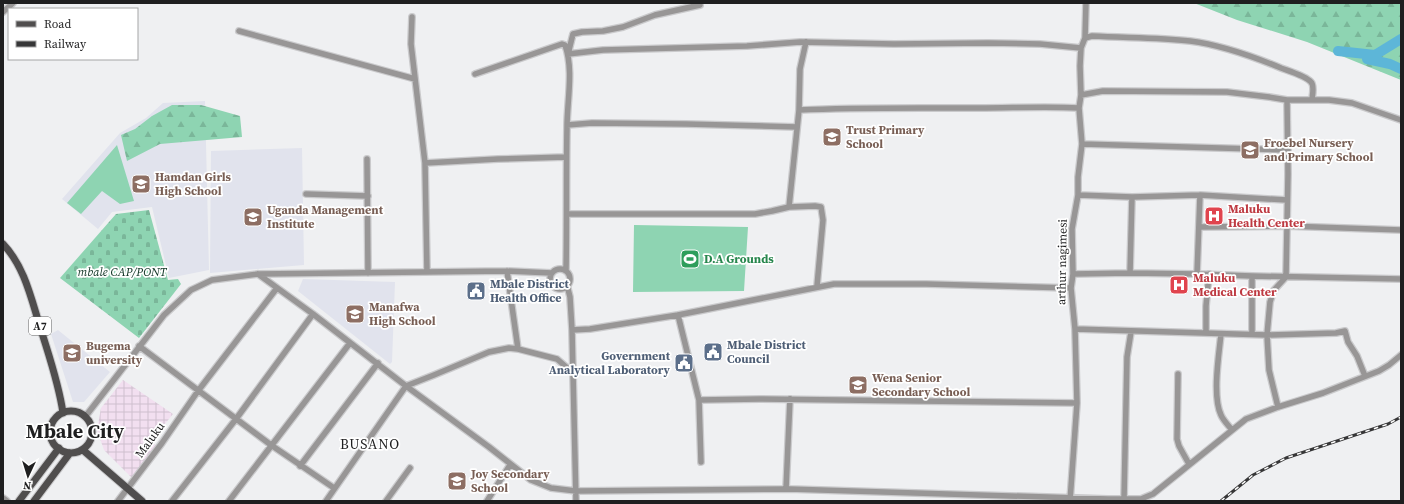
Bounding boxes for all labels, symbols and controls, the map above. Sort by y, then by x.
legend [8,8,138,60]
text: Road [44,16,71,32]
text: Railway [44,36,87,52]
place label: Trust Primary School [846,122,925,152]
school or university icon: Trust Primary School [821,126,843,148]
place label: Froebel Nursery and Primary School [1264,135,1373,165]
school or university icon: Froebel Nursery and Primary School [1239,139,1261,161]
place label: Hamdan Girls High School [155,169,232,199]
school or university icon: Hamdan Girls High School [130,173,152,195]
place label: Maluku Health Center [1228,201,1305,231]
place label: Uganda Management Institute [267,202,384,232]
hospital icon: Maluku Health Center [1203,205,1225,227]
school or university icon: Uganda Management Institute [242,206,264,228]
street label: arthur nagimesi [1053,218,1071,305]
sports icon: D.A Grounds [679,248,701,270]
place label: D.A Grounds [704,251,774,267]
park label: mbale CAP/PONT [77,264,168,280]
place label: Maluku Medical Center [1193,270,1277,300]
hospital icon: Maluku Medical Center [1168,274,1190,296]
place label: Mbale District Health Office [490,276,570,306]
public building icon: Mbale District Health Office [465,280,487,302]
place label: Manafwa High School [369,299,436,329]
school or university icon: Manafwa High School [344,303,366,325]
road number: A7 [29,317,51,335]
place label: Mbale District Council [727,337,807,367]
place label: Bugema university [86,338,143,368]
public building icon: Mbale District Council [702,341,724,363]
school or university icon: Bugema university [61,342,83,364]
place label: Government Analytical Laboratory [549,348,671,378]
public building icon: Government Analytical Laboratory [673,352,695,374]
place label: Wena Senior Secondary School [872,370,970,400]
school or university icon: Wena Senior Secondary School [847,374,869,396]
district label: Mbale City [26,417,125,445]
street label: Maluku [132,419,168,461]
district label: BUSANO [340,434,400,454]
north arrow [8,456,48,496]
place label: Joy Secondary School [470,466,550,496]
school or university icon: Joy Secondary School [446,470,468,492]
text: N [23,478,32,493]

